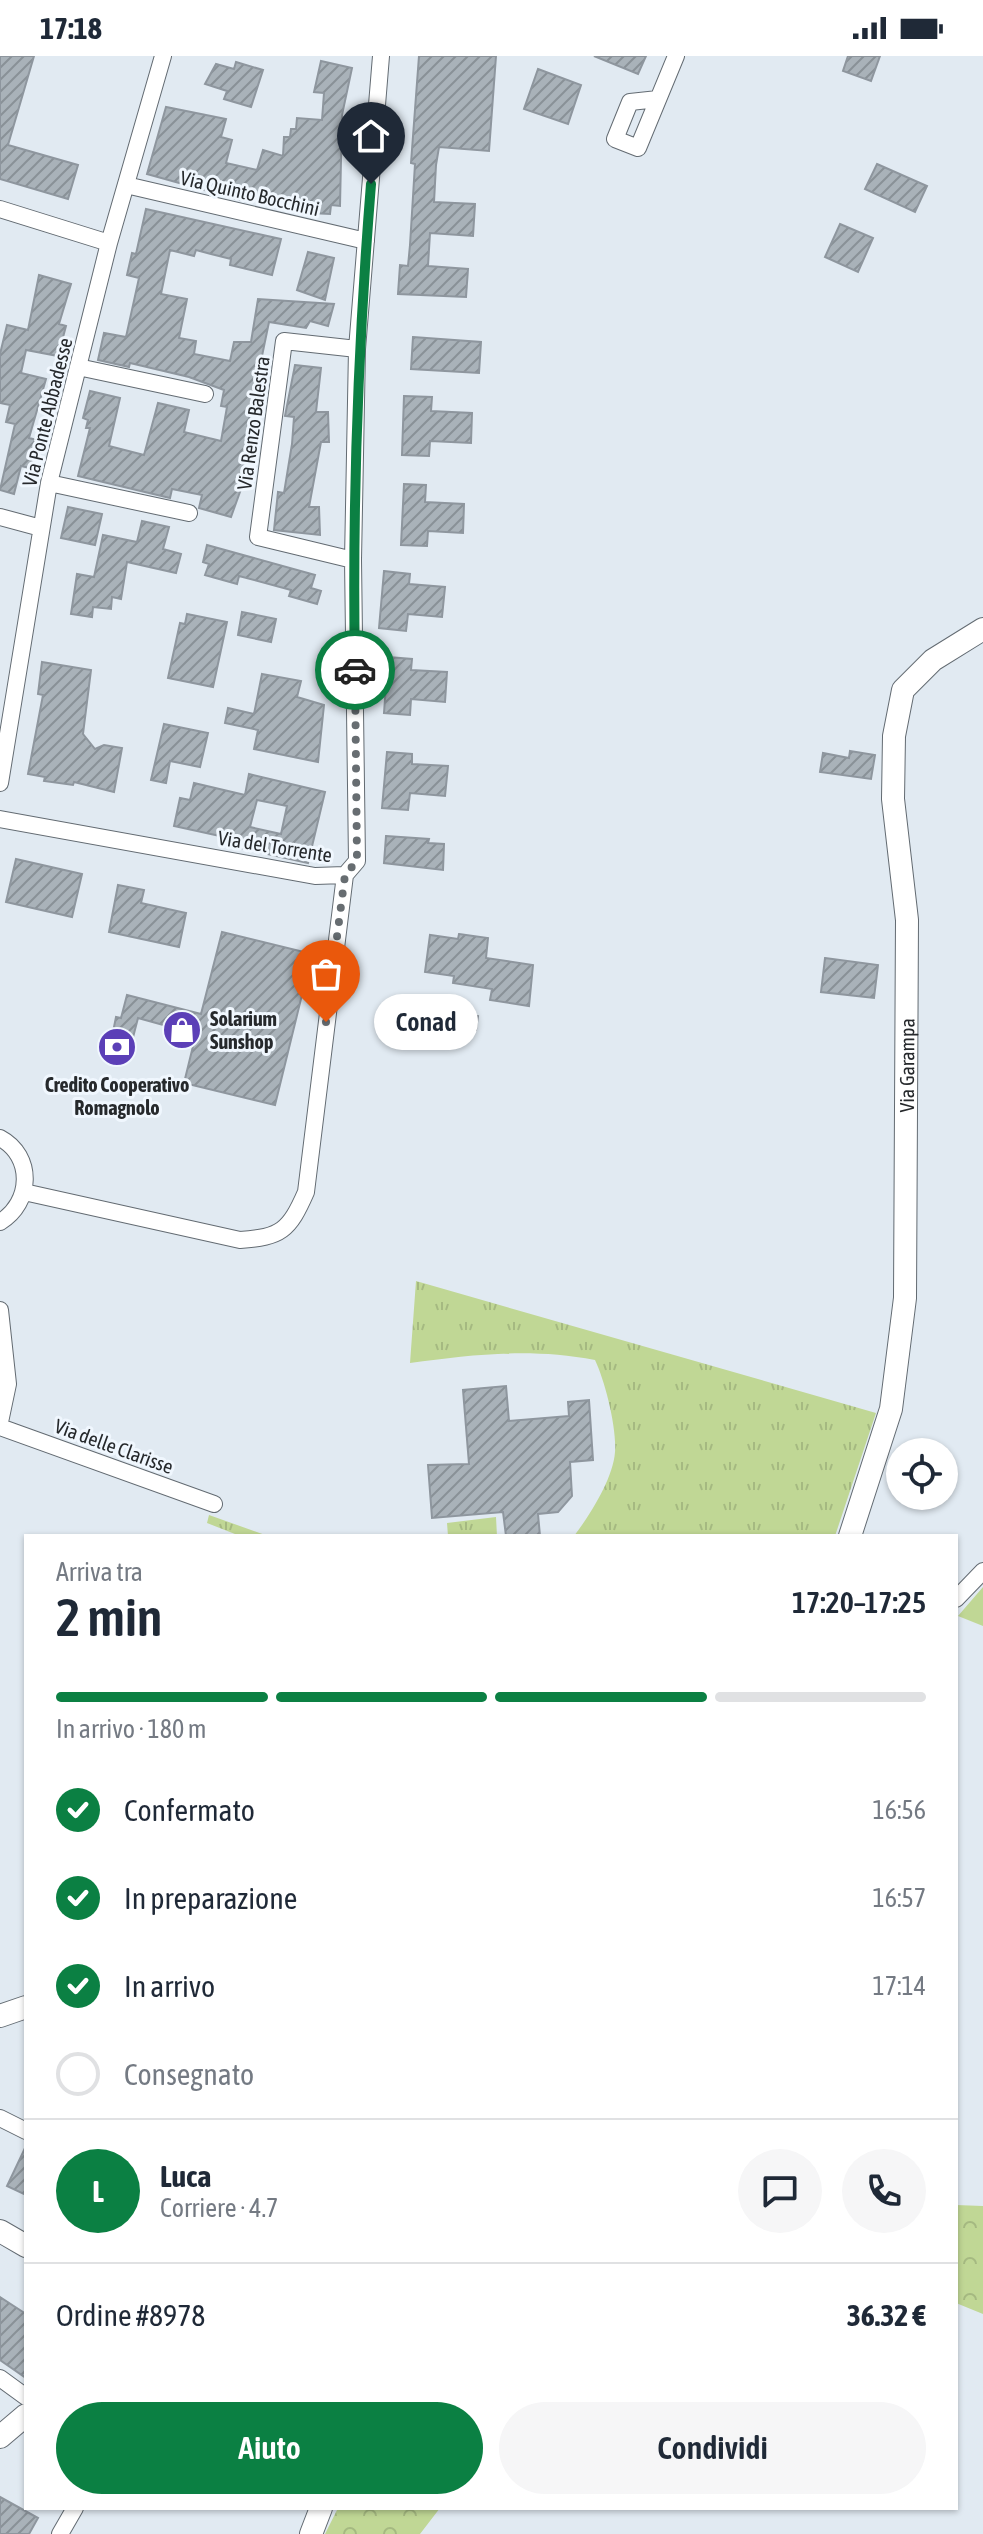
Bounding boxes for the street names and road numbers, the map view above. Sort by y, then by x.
street label: Via Quinto Bocchini [178,166,322,220]
street label: Via Ponte Abbadesse [17,335,77,489]
street label: Via Renzo Balestra [232,355,274,491]
street label: Via del Torrente [216,826,334,866]
street label: Via Garampa [894,1018,918,1113]
street label: Via delle Clarisse [52,1414,176,1478]

